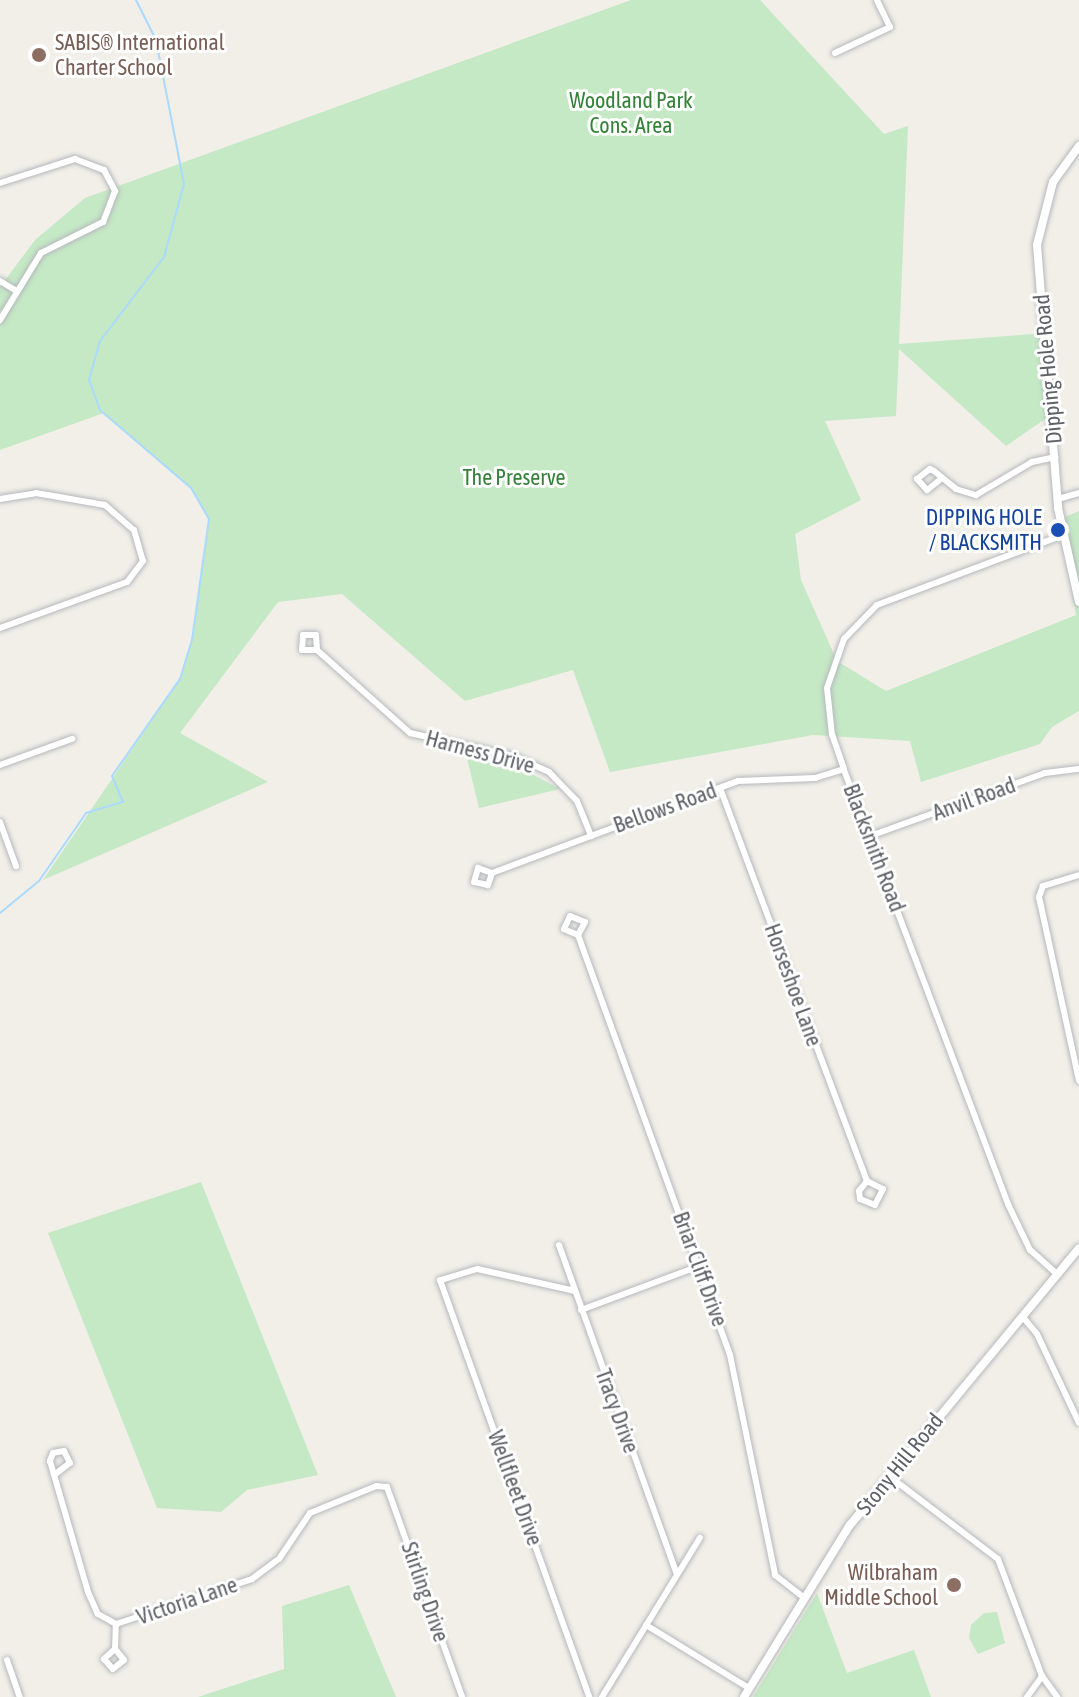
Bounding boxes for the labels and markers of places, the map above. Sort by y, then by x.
place label: SABIS® International Charter School [55,29,225,80]
marker: SABIS® International Charter School [30,46,48,64]
place label: DIPPING HOLE / BLACKSMITH [926,504,1042,556]
marker: DIPPING HOLE / BLACKSMITH [1049,521,1067,539]
place label: Wilbraham Middle School [824,1559,938,1610]
marker: Wilbraham Middle School [945,1576,963,1594]

